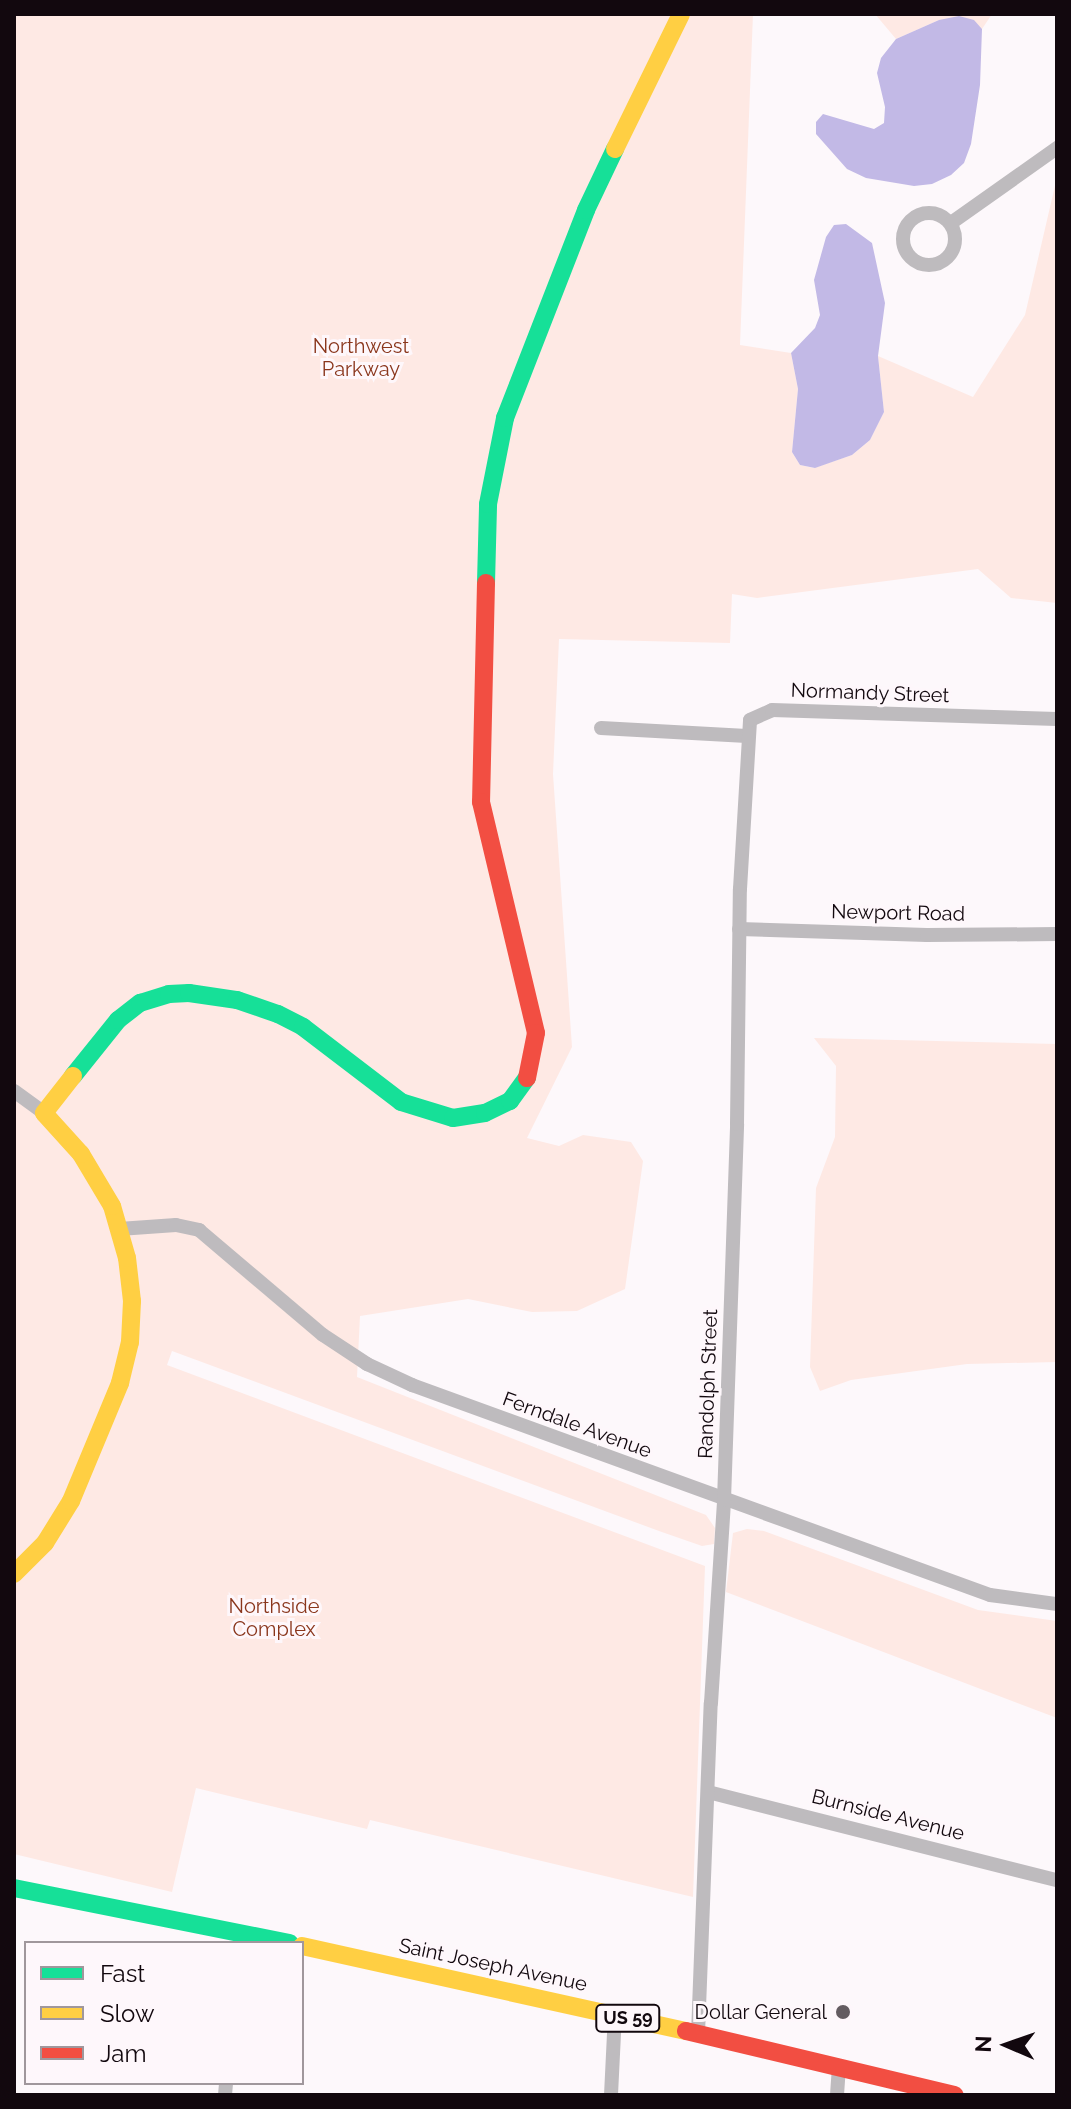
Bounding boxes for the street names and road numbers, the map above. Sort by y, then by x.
street label: Normandy Street [790,678,950,708]
street label: Newport Road [831,900,965,926]
street label: Randolph Street [693,1309,723,1459]
street label: Ferndale Avenue [499,1387,655,1463]
street label: Burnside Avenue [809,1784,967,1846]
street label: Saint Joseph Avenue [396,1933,590,1997]
road number: US 59 [594,2004,662,2032]

